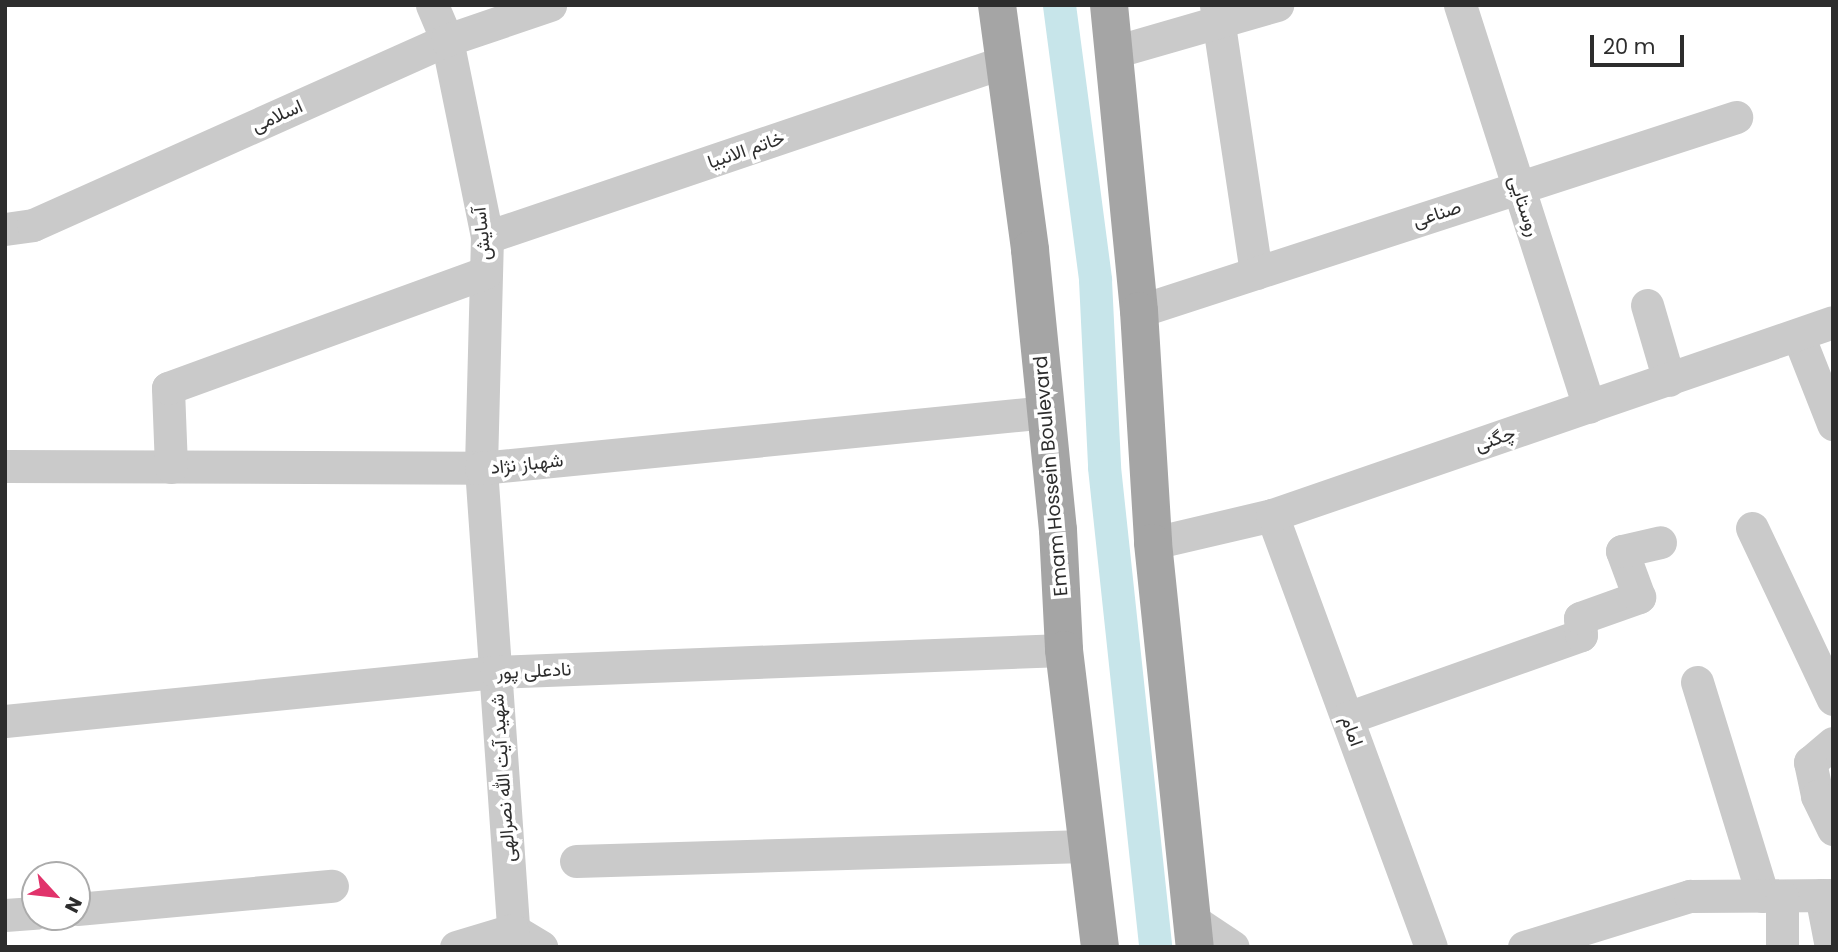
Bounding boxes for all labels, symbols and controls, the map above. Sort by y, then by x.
scale bar [1593,21,1688,65]
text: 20 m [1603,32,1656,61]
street label: اسلامی [248,95,306,137]
street label: خاتم الانبیا [705,126,787,174]
street label: روستایی [1503,173,1545,239]
street label: صناعی [1410,196,1464,232]
street label: آسایش [468,206,496,262]
street label: Emam Hossein Boulevard [1029,355,1073,597]
street label: چگنی [1472,422,1518,456]
street label: شهباز نژاد [489,449,565,479]
street label: نادعلی پور [496,658,572,684]
street label: شهید آیت الله نصرالهی [486,693,520,863]
street label: امام [1336,713,1368,749]
north arrow [21,861,91,931]
text: N [58,892,89,917]

